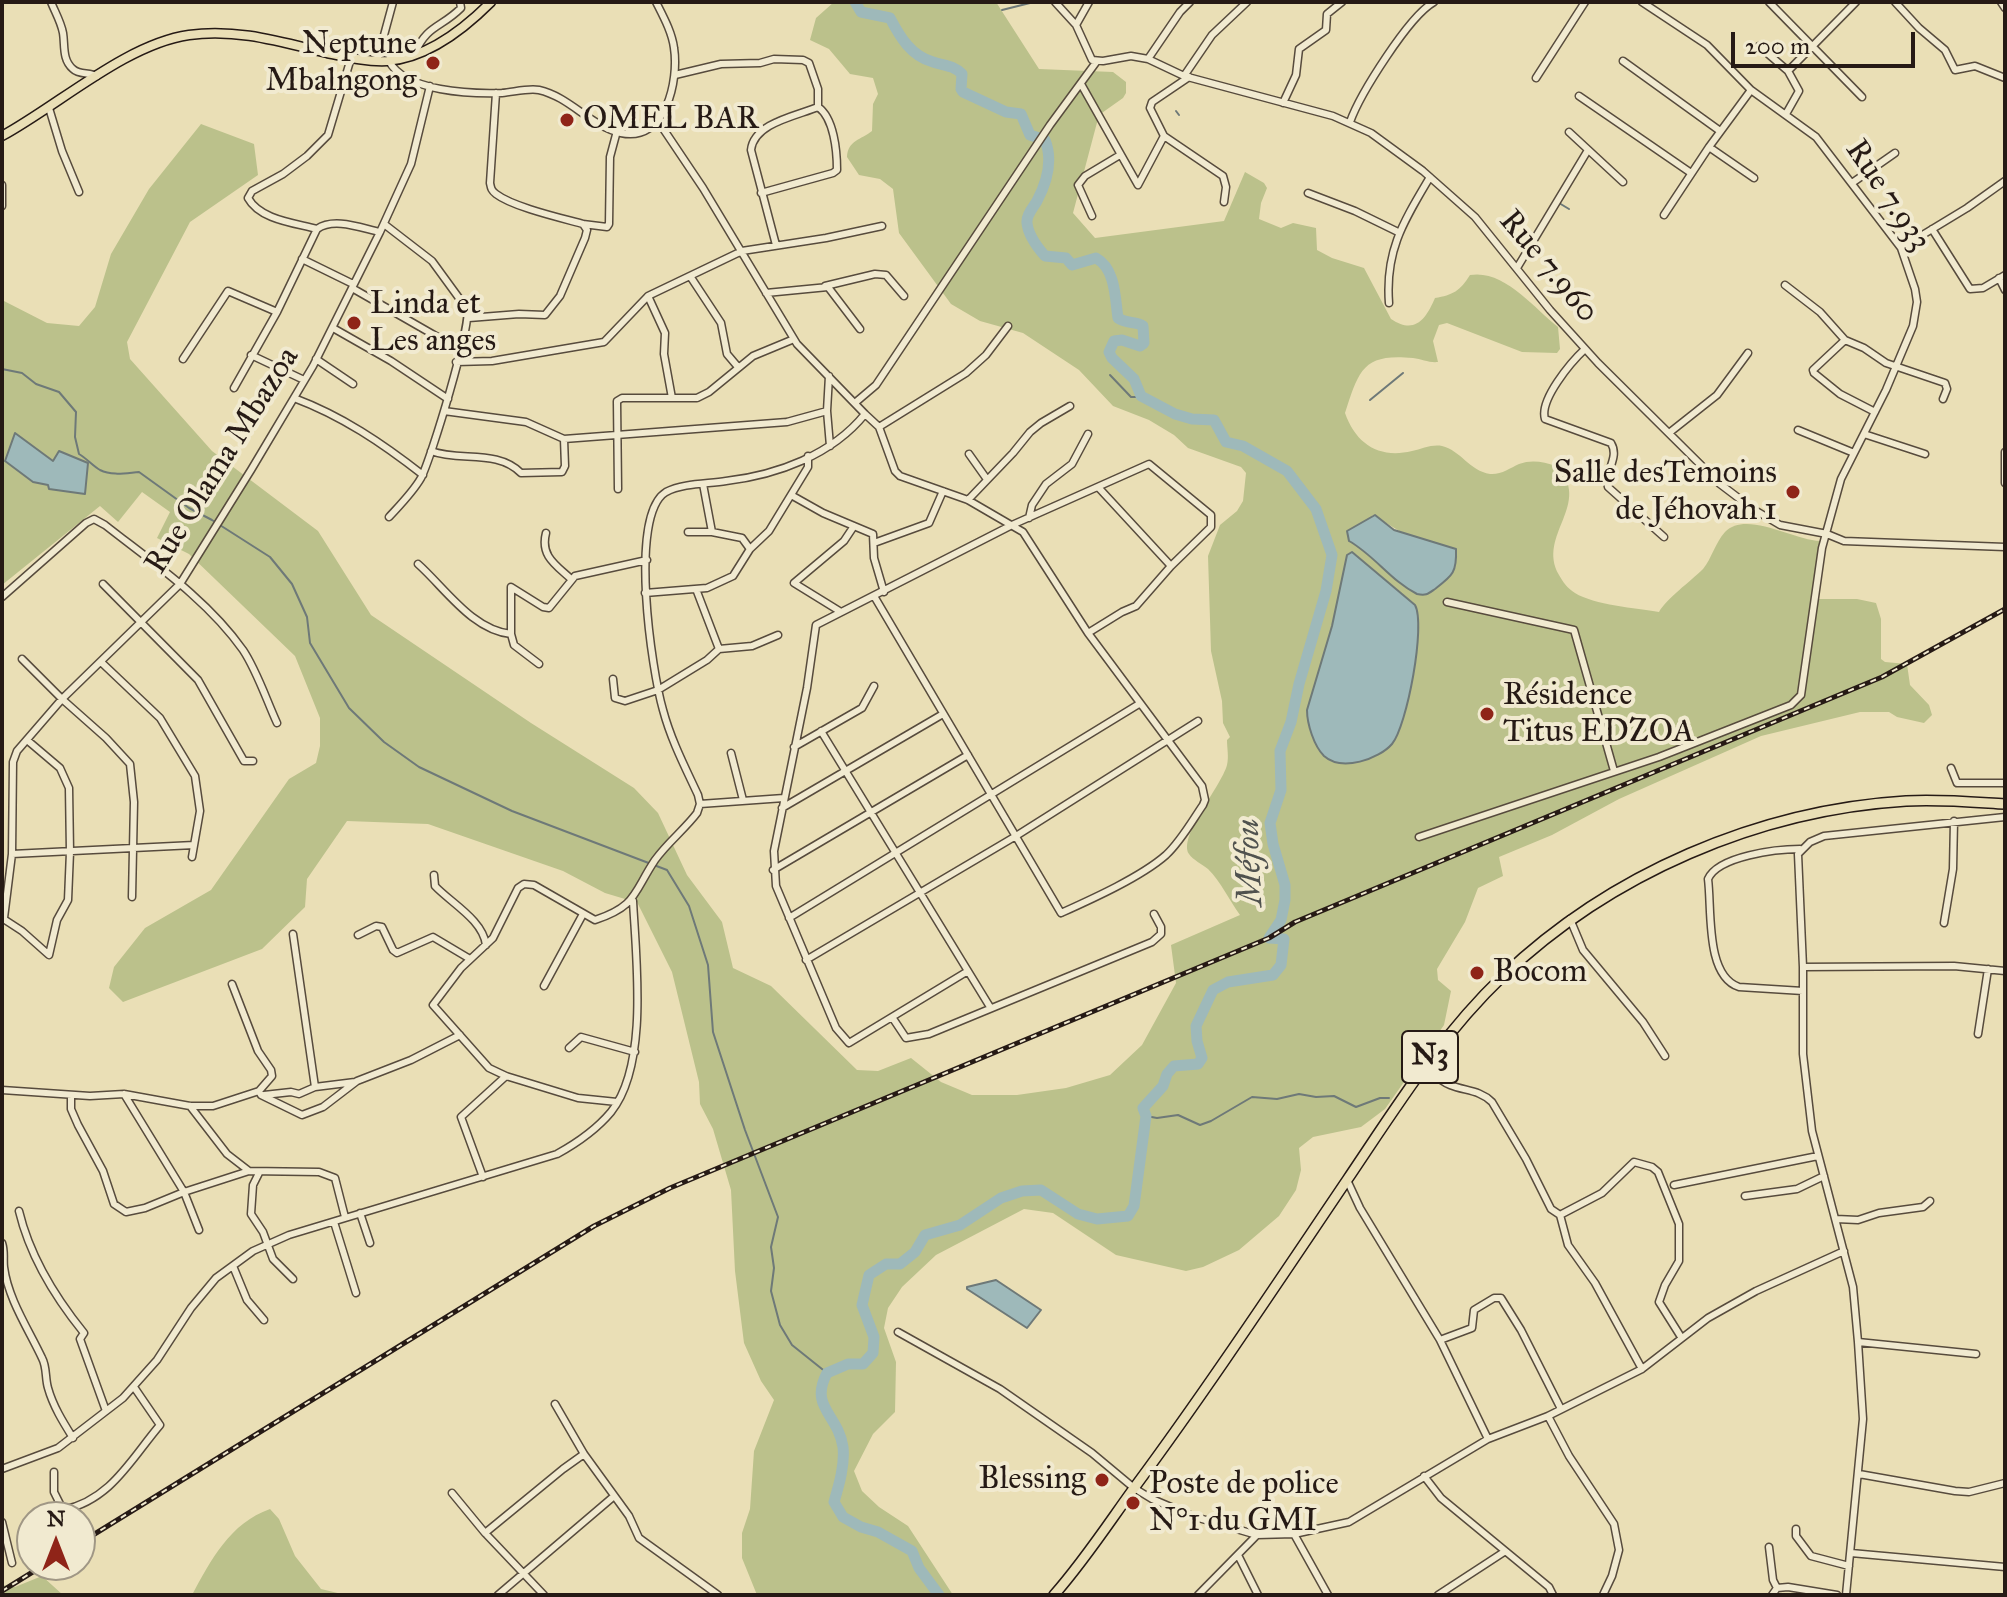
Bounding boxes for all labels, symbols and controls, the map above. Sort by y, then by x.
scale bar [1735,16,1919,66]
place label: Neptune Mbalngong [265,26,417,101]
text: 200 m [1745,31,1810,61]
marker: Neptune Mbalngong [424,54,442,72]
place label: OMEL BAR [583,101,759,139]
marker: OMEL BAR [558,111,576,129]
street label: Rue 7.933 [1836,133,1938,259]
street label: Rue 7.960 [1490,203,1606,331]
place label: Linda et Les anges [370,286,496,361]
marker: Linda et Les anges [345,314,363,332]
street label: Rue Olama Mbazoa [138,341,308,581]
place label: Salle desTemoins de Jéhovah 1 [1554,455,1777,530]
marker: Salle desTemoins de Jéhovah 1 [1784,483,1802,501]
place label: Résidence Titus EDZOA [1503,677,1694,752]
marker: Résidence Titus EDZOA [1478,705,1496,723]
water label: Méfou [1229,818,1273,906]
place label: Bocom [1493,954,1587,992]
marker: Bocom [1468,964,1486,982]
road number: N3 [1402,1031,1458,1083]
place label: Blessing [979,1461,1086,1499]
place label: Poste de police N°1 du GMI [1149,1466,1339,1541]
marker: Blessing [1093,1471,1111,1489]
marker: Poste de police N°1 du GMI [1124,1494,1142,1512]
north arrow [16,1501,96,1581]
text: N [47,1505,65,1532]

